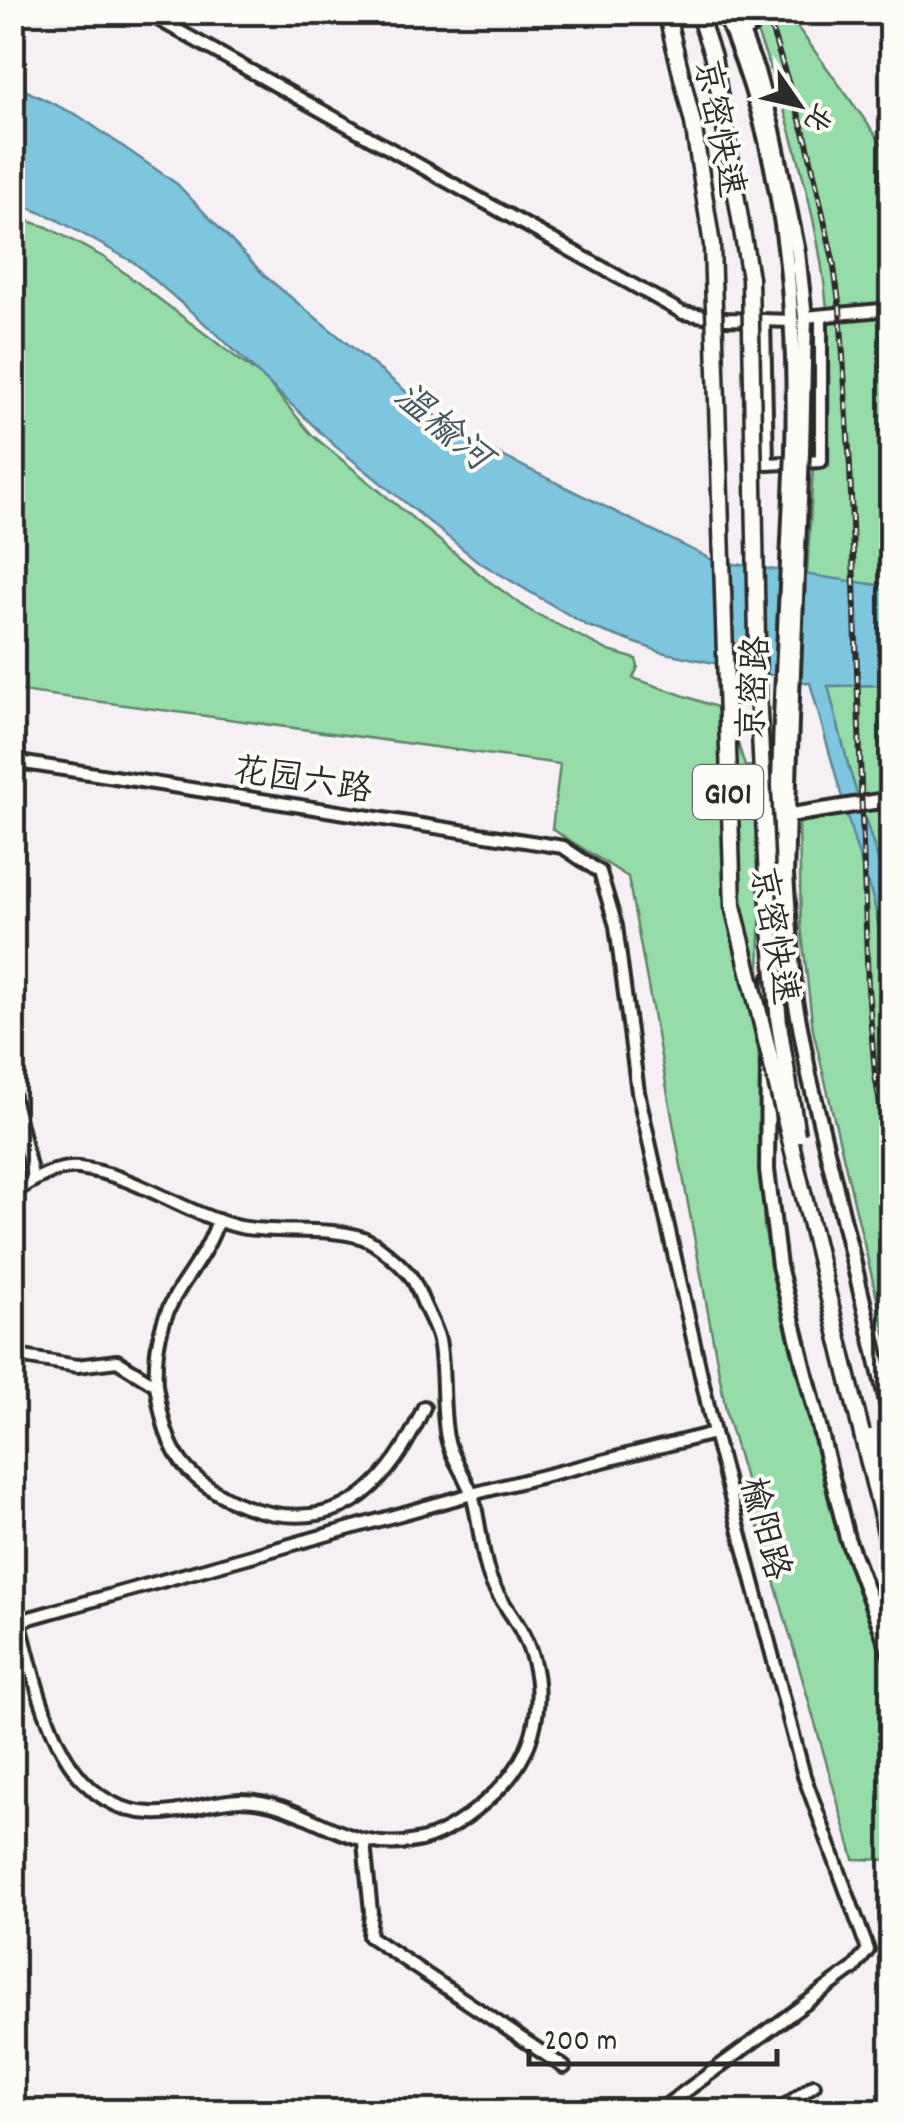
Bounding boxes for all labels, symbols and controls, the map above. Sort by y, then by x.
street label: 京密快速 [678,55,754,202]
north arrow [749,55,849,155]
text: 北 [791,93,840,139]
water label: 温榆河 [379,372,506,491]
street label: 京密路 [729,635,785,742]
street label: 花园六路 [229,747,375,819]
road number: G101 [693,765,763,819]
street label: 京密快速 [734,863,808,1009]
street label: 榆阳路 [724,1472,800,1586]
scale bar [529,2004,776,2066]
text: 200 m [544,2022,617,2065]

